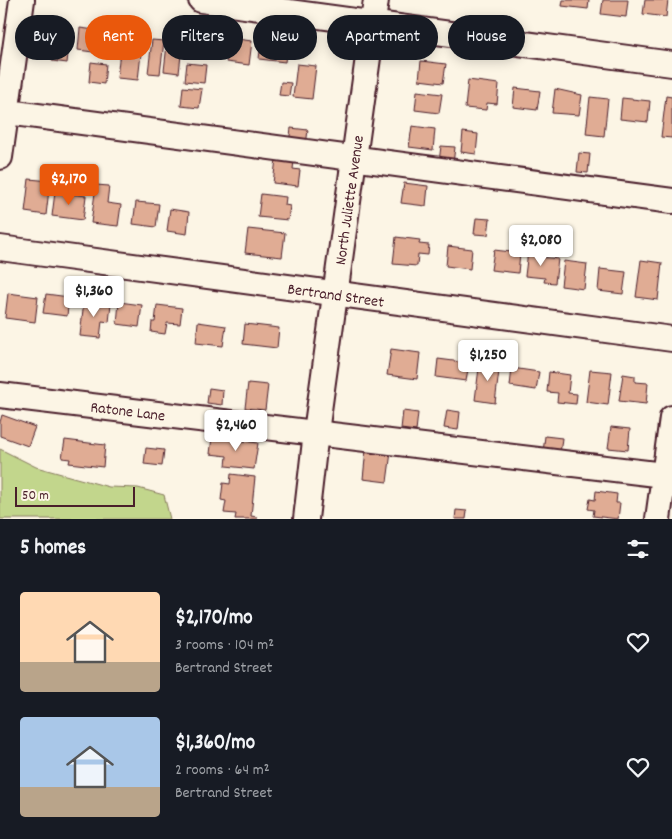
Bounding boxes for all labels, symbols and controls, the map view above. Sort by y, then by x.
chip: Buy [15,15,75,60]
chip: Rent [85,15,152,60]
chip: Filters [162,15,243,60]
chip: New [253,15,317,60]
chip: Apartment [327,15,438,60]
chip: House [448,15,525,60]
street label: North Juliette Avenue [330,134,371,267]
pin: $2,170 [28,164,110,206]
text: $2,170 [51,168,87,191]
pin: $2,080 [500,224,582,267]
text: $2,080 [520,229,562,252]
pin: $1,360 [53,276,135,318]
street label: Bertrand Street [286,278,386,315]
text: $1,360 [75,280,113,303]
pin: $1,250 [447,340,529,382]
text: $1,250 [469,344,507,367]
street label: Ratone Lane [89,397,166,428]
pin: $2,460 [195,410,277,452]
text: $2,460 [215,414,257,437]
scale bar [15,484,135,507]
text: 50 m [22,486,49,506]
text: 5 homes [20,534,86,564]
icon: filters [624,535,652,563]
text: $2,170/mo [175,604,253,634]
icon: home [60,612,120,672]
icon: heart [624,628,652,656]
text: 3 rooms · 104 m² [175,634,274,657]
text: Bertrand Street [175,657,272,680]
text: $1,360/mo [175,729,255,759]
icon: home [60,737,120,797]
icon: heart [624,753,652,781]
text: 2 rooms · 64 m² [175,759,270,782]
text: Bertrand Street [175,782,272,805]

